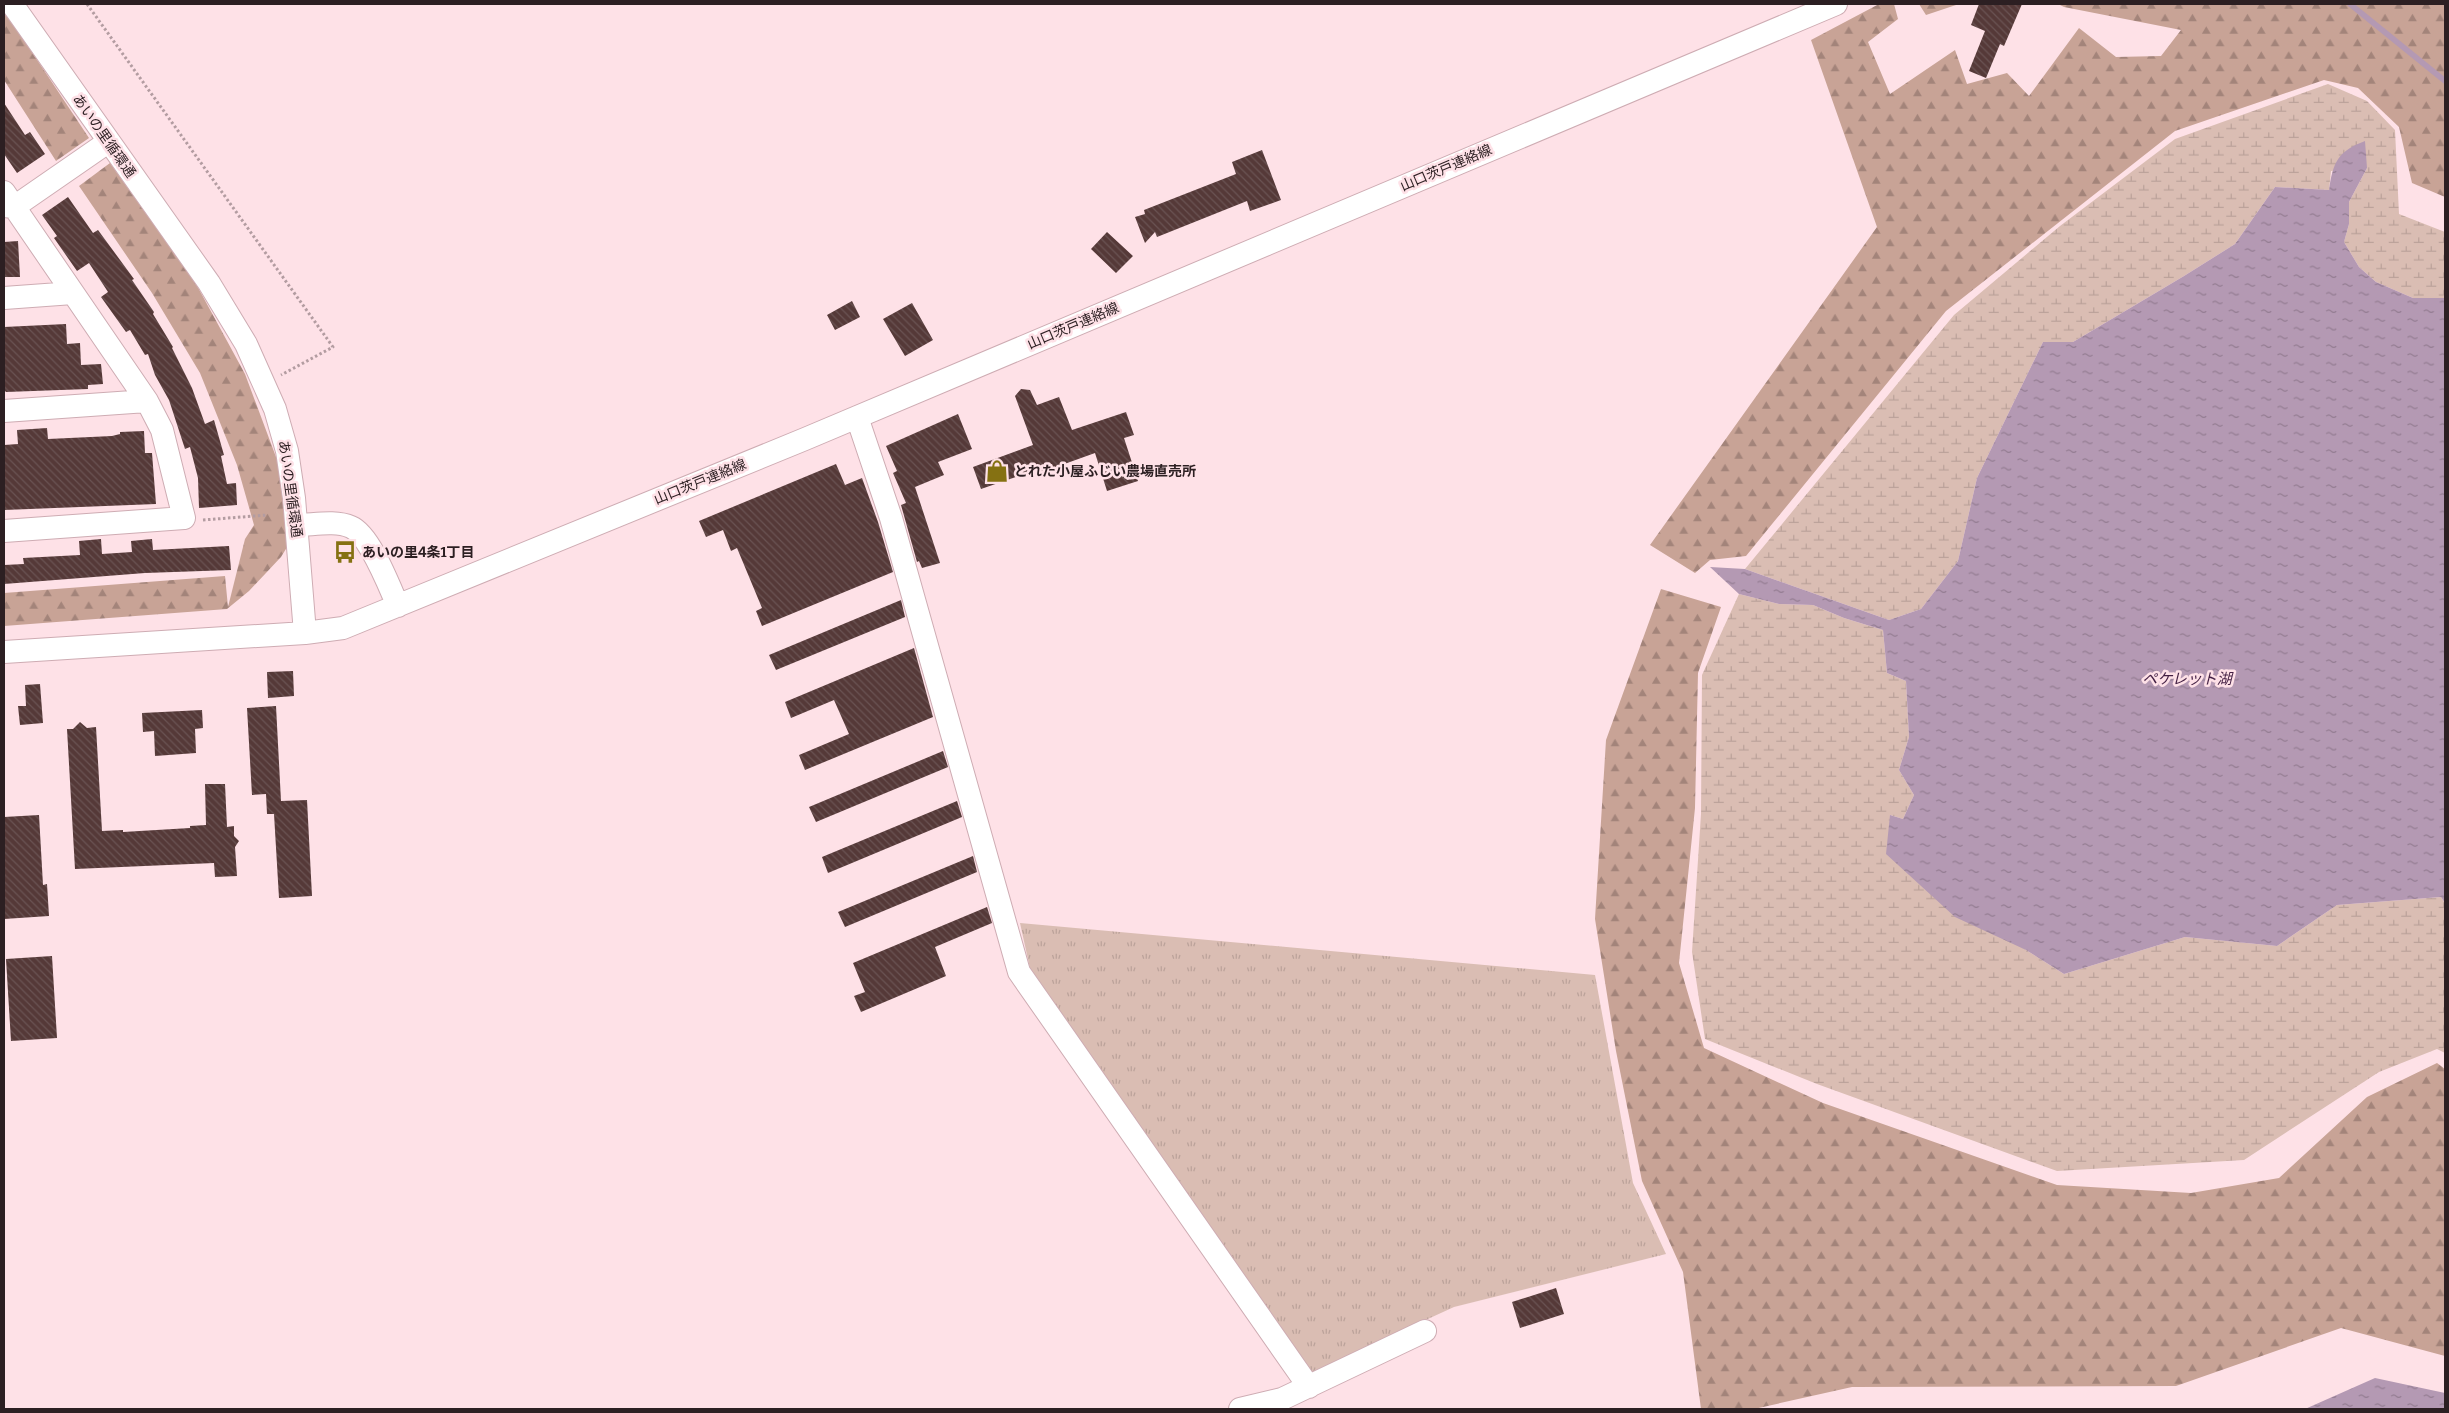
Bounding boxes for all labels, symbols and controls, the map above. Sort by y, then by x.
street label: あいの里循環通 [69,91,139,181]
street label: 山口茨戸連絡線 [1398,141,1494,195]
street label: 山口茨戸連絡線 [1025,299,1121,353]
street label: あいの里循環通 [275,439,305,539]
street label: 山口茨戸連絡線 [651,456,749,508]
shop icon: とれた小屋ふじい農場直売所 [984,458,1010,484]
place label: とれた小屋ふじい農場直売所 [1014,463,1196,480]
bus stop icon: あいの里4条1丁目 [332,539,358,565]
place label: あいの里4条1丁目 [362,544,475,561]
water label: ペケレット湖 [2142,670,2234,688]

